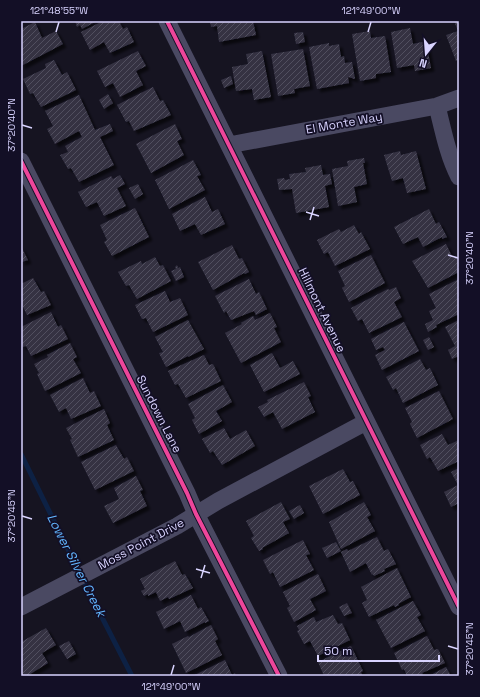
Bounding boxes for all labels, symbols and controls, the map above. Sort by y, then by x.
text: 121°48'55"W [30,4,88,17]
text: 121°49'00"W [342,4,401,17]
north arrow [406,34,446,74]
text: N [418,56,429,71]
text: 37°20'40"N [5,98,18,152]
street label: El Monte Way [304,108,384,138]
text: 37°20'40"N [463,231,476,285]
street label: Hillmont Avenue [295,265,349,355]
street label: Sundown Lane [133,372,185,456]
text: 37°20'45"N [5,489,18,543]
water label: Lower Silver Creek [43,511,111,621]
street label: Moss Point Drive [95,515,187,573]
text: 37°20'45"N [463,622,476,676]
scale bar [318,637,439,663]
text: 50 m [324,643,352,659]
text: 121°49'00"W [142,680,201,693]

